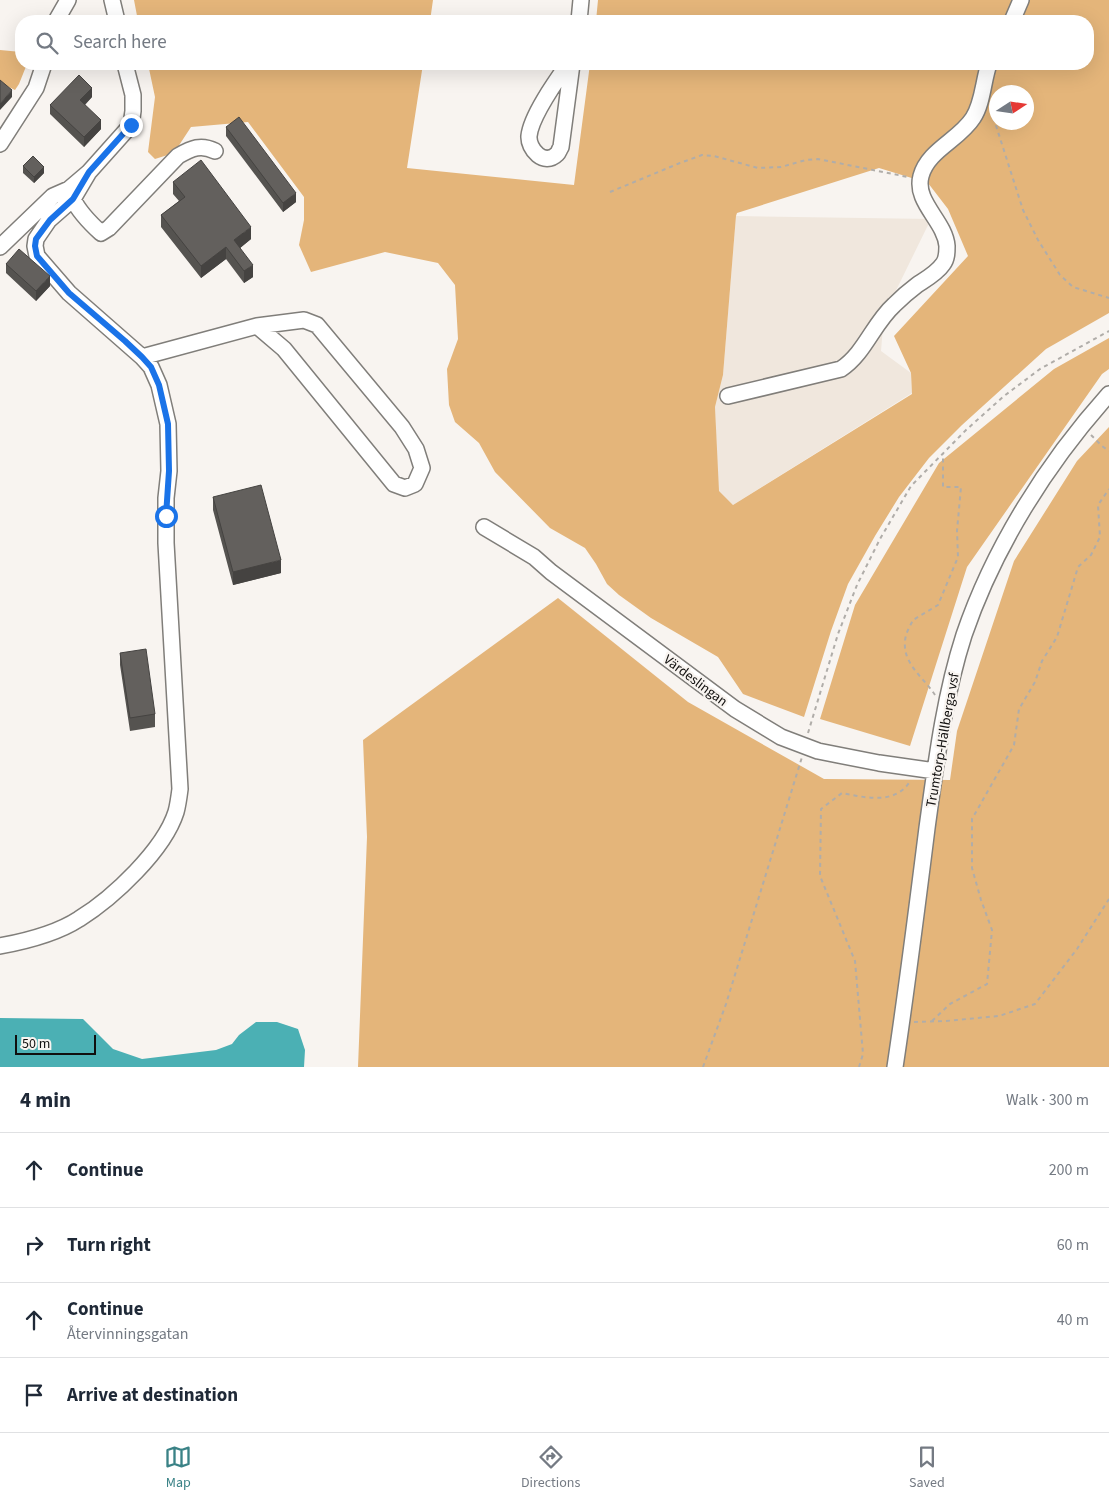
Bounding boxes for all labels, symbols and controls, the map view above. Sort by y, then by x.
search box [15,15,1094,70]
icon: search [33,29,61,57]
text: Search here [73,29,167,56]
north arrow [989,85,1034,130]
route end [120,114,143,137]
route start [155,505,178,528]
street label: Värdeslingan [659,650,732,711]
street label: Trumtorp-Hällberga vsf [921,671,965,809]
scale bar [15,1032,96,1055]
text: 50 m [22,1034,50,1054]
text: 4 min [20,1085,71,1115]
text: Walk · 300 m [1006,1089,1089,1111]
icon: ahead [20,1156,48,1184]
text: Continue [67,1157,144,1184]
text: 200 m [1049,1159,1089,1181]
icon: right [20,1231,48,1259]
text: Turn right [67,1232,151,1259]
text: 60 m [1057,1234,1089,1256]
text: Continue [67,1296,144,1323]
icon: ahead [20,1306,48,1334]
text: 40 m [1057,1309,1089,1331]
text: Återvinningsgatan [67,1323,188,1345]
icon: arrive [20,1381,48,1409]
text: Arrive at destination [67,1382,238,1409]
tab: Map [164,1443,192,1493]
tab: Directions [521,1443,580,1493]
tab: Saved [909,1443,945,1493]

